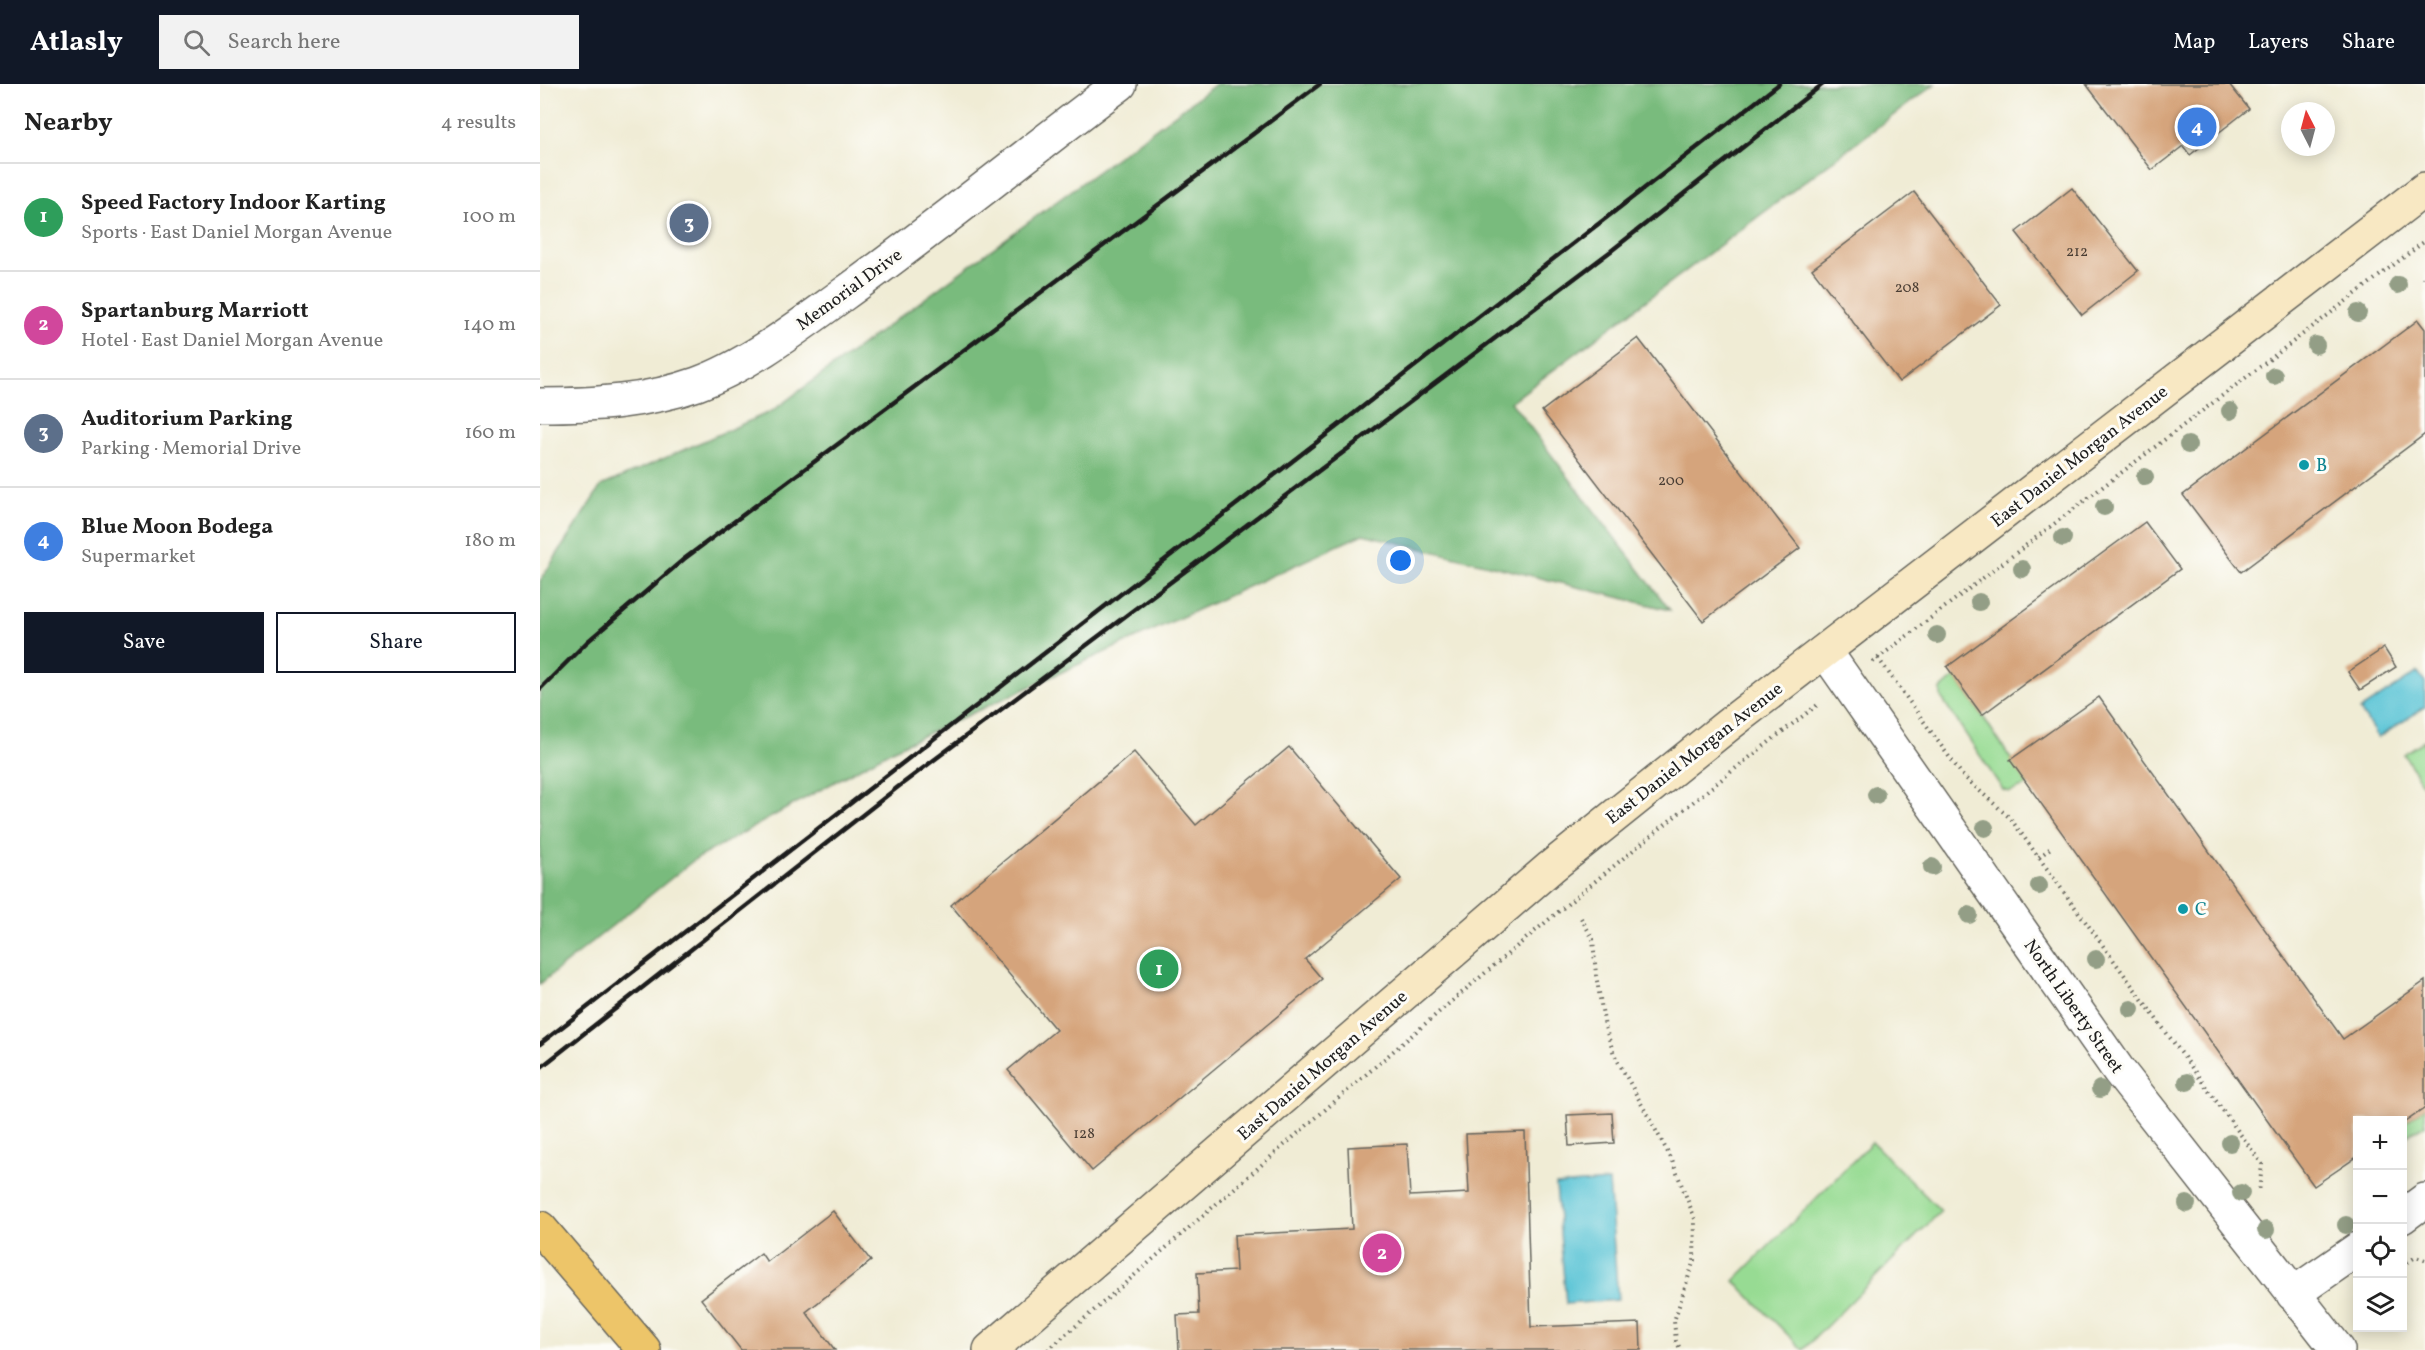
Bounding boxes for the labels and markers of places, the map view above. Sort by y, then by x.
pin: 4 [2178,104,2216,150]
pin: 3 [670,200,708,246]
place label: B [2316,454,2327,479]
marker: B [2297,458,2311,472]
place label: C [2195,898,2207,923]
marker: C [2176,902,2190,916]
pin: 1 [1140,946,1178,992]
pin: 2 [1362,1230,1402,1276]

